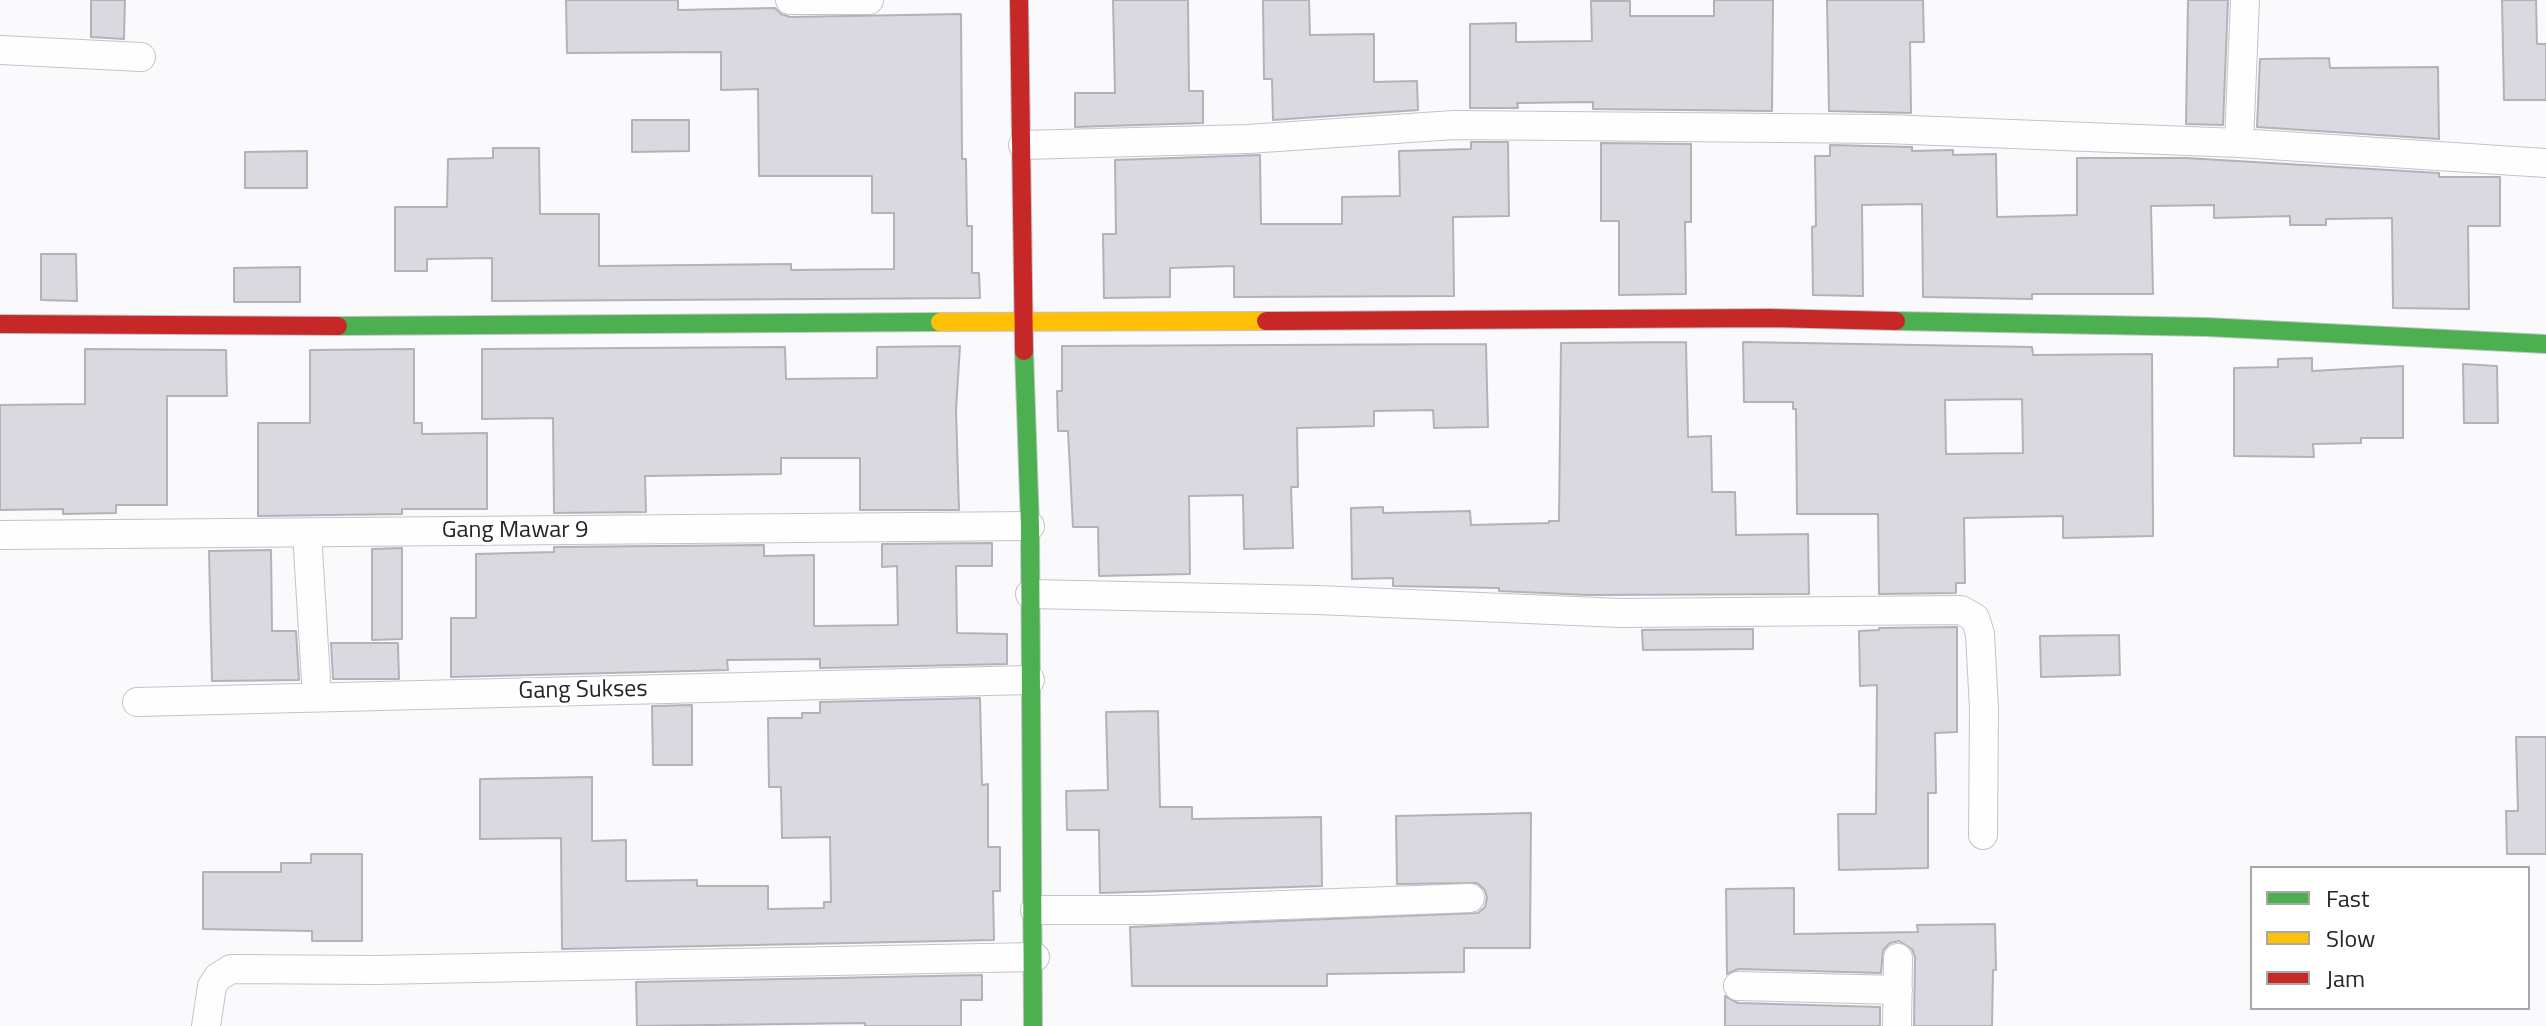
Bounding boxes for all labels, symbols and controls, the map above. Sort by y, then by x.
street label: Gang Mawar 9 [442,517,588,545]
street label: Gang Sukses [518,675,648,707]
legend [2250,866,2530,1010]
text: Fast [2326,880,2369,916]
text: Slow [2326,920,2375,956]
text: Jam [2326,960,2365,996]

